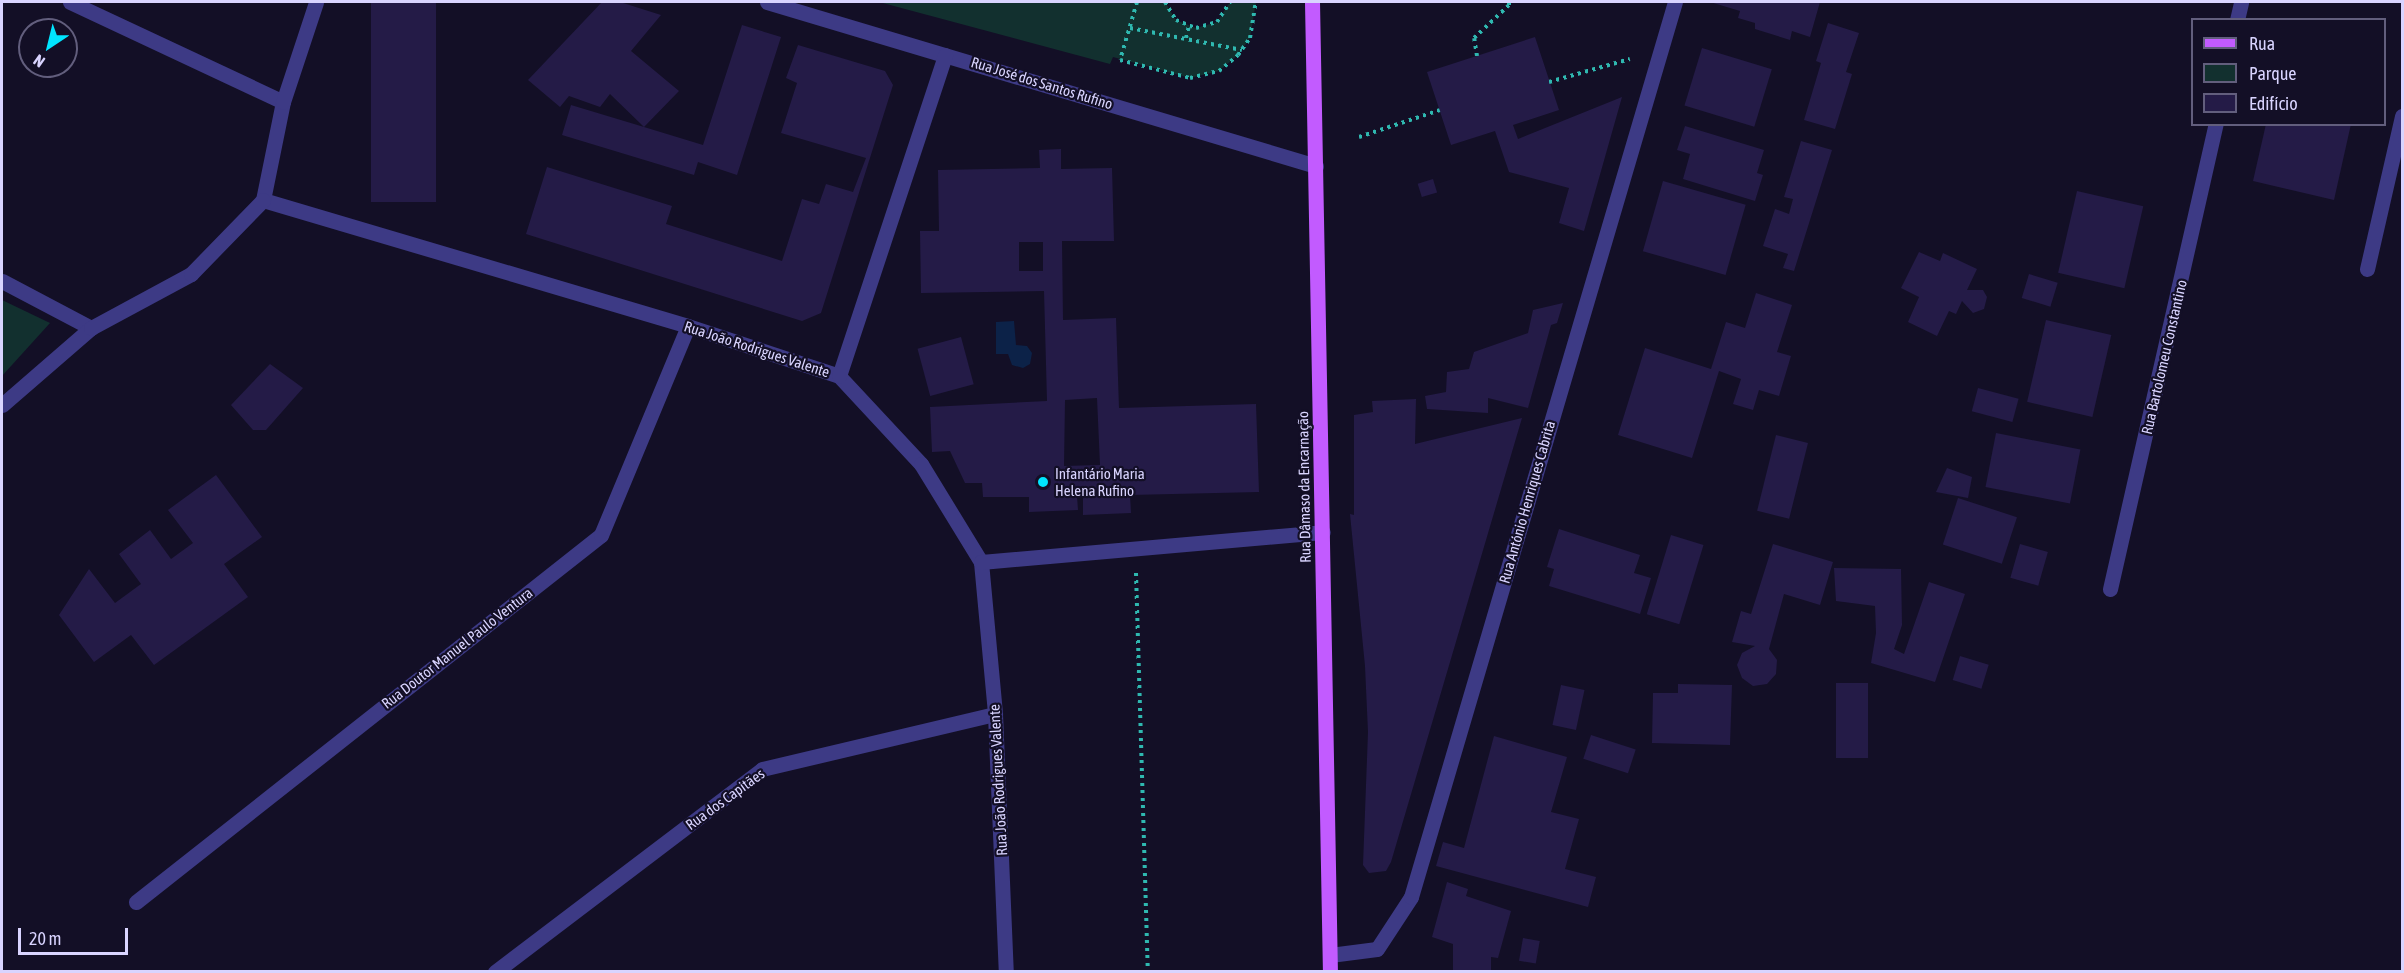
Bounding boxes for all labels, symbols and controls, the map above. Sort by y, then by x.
north arrow [18,18,78,78]
legend [2191,18,2386,126]
text: Rua [2249,33,2275,54]
text: N [30,51,48,71]
street label: Rua José dos Santos Rufino [969,53,1115,113]
text: Parque [2249,63,2297,84]
text: Edifício [2249,93,2298,114]
street label: Rua Bartolomeu Constantino [2137,278,2191,436]
street label: Rua João Rodrigues Valente [682,317,832,381]
street label: Rua Dâmaso da Encarnação [1294,411,1314,563]
street label: Rua António Henriques Cabrita [1495,418,1559,586]
place label: Infantário Maria Helena Rufino [1055,464,1145,499]
marker: Infantário Maria Helena Rufino [1036,475,1050,489]
street label: Rua Doutor Manuel Paulo Ventura [378,584,536,712]
street label: Rua João Rodrigues Valente [985,704,1011,856]
street label: Rua dos Capitães [682,764,768,834]
scale bar [21,916,130,954]
text: 20 m [29,928,61,949]

